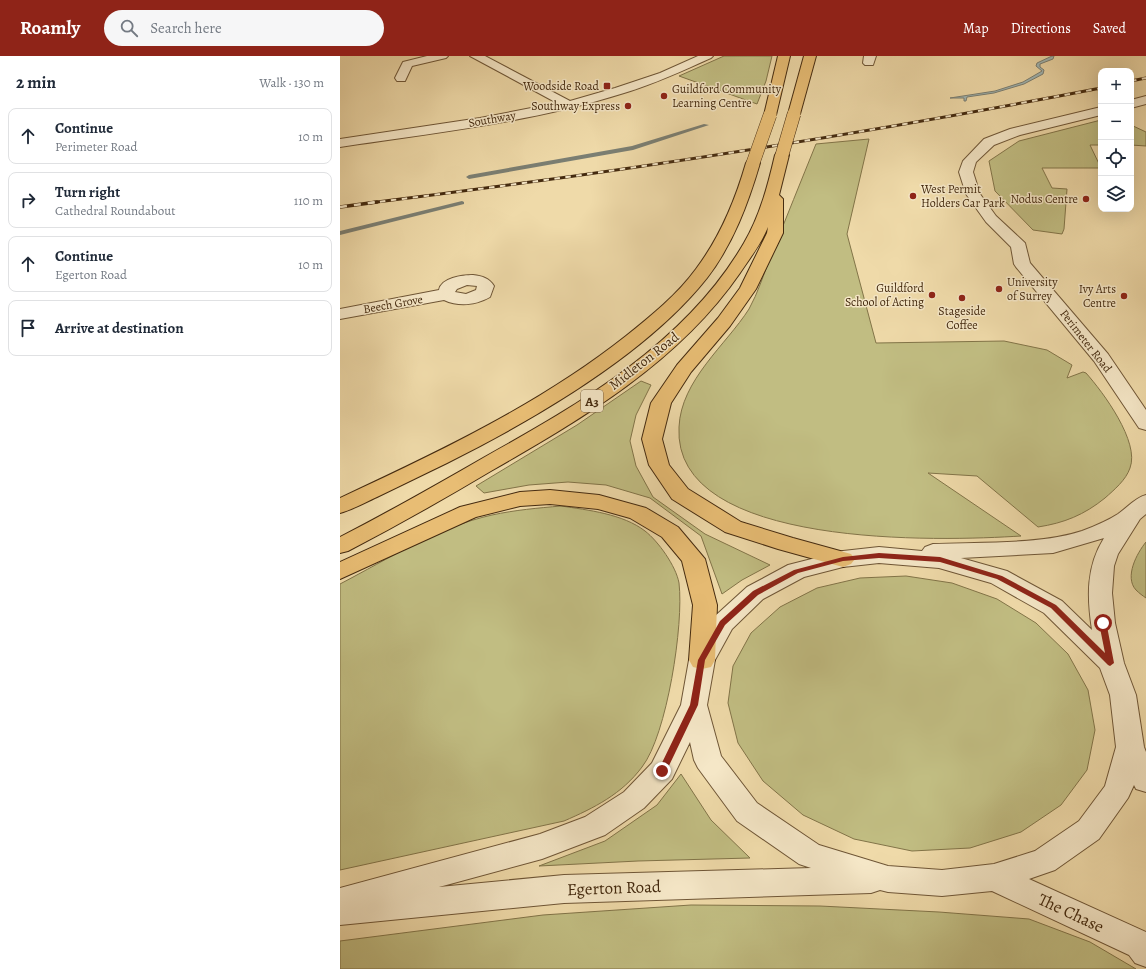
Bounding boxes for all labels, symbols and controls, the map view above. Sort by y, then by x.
search box [104,10,384,46]
text: Roamly [20,15,80,41]
icon: search [118,17,140,39]
text: Search here [150,18,222,38]
text: Map [963,19,989,38]
text: Directions [1011,19,1071,38]
text: Saved [1093,19,1126,38]
map controls [1098,68,1134,212]
button: + [1098,68,1134,104]
text: 2 min [16,71,56,94]
text: Walk · 130 m [259,74,324,91]
place label: Woodside Road [522,78,600,94]
marker: Woodside Road [602,81,612,91]
place label: Guildford Community Learning Centre [672,81,782,111]
marker: Guildford Community Learning Centre [659,91,669,101]
place label: Southway Express [531,98,620,114]
marker: Southway Express [623,101,633,111]
button: − [1098,104,1134,140]
street label: Southway [467,107,518,131]
text: Continue [55,118,113,138]
icon: ahead [17,125,39,147]
text: 10 m [298,128,323,145]
text: Perimeter Road [55,138,137,155]
button: locate [1098,140,1134,176]
button: layers [1098,176,1134,212]
place label: West Permit Holders Car Park [920,181,1005,211]
text: Turn right [55,182,120,202]
icon: right [17,189,39,211]
marker: West Permit Holders Car Park [908,191,918,201]
place label: Nodus Centre [1010,191,1078,207]
text: 110 m [294,192,323,209]
marker: Nodus Centre [1081,194,1091,204]
text: Cathedral Roundabout [55,202,176,219]
text: Continue [55,246,113,266]
icon: ahead [17,253,39,275]
text: 10 m [298,256,323,273]
text: Egerton Road [55,266,127,283]
place label: University of Surrey [1007,274,1058,304]
place label: Guildford School of Acting [845,280,925,310]
place label: Ivy Arts Centre [1079,281,1116,311]
marker: University of Surrey [994,284,1004,294]
marker: Guildford School of Acting [927,290,937,300]
street label: Beech Grove [362,291,424,317]
marker: Ivy Arts Centre [1119,291,1129,301]
marker: Stageside Coffee [957,293,967,303]
place label: Stageside Coffee [938,303,986,333]
street label: Perimeter Road [1056,306,1116,376]
icon: arrive [17,317,39,339]
text: Arrive at destination [55,318,184,338]
street label: Midleton Road [605,327,683,394]
road number: A3 [581,390,603,412]
route start [1094,614,1112,632]
route end [653,762,671,780]
street label: Egerton Road [567,875,662,901]
street label: The Chase [1034,888,1108,938]

